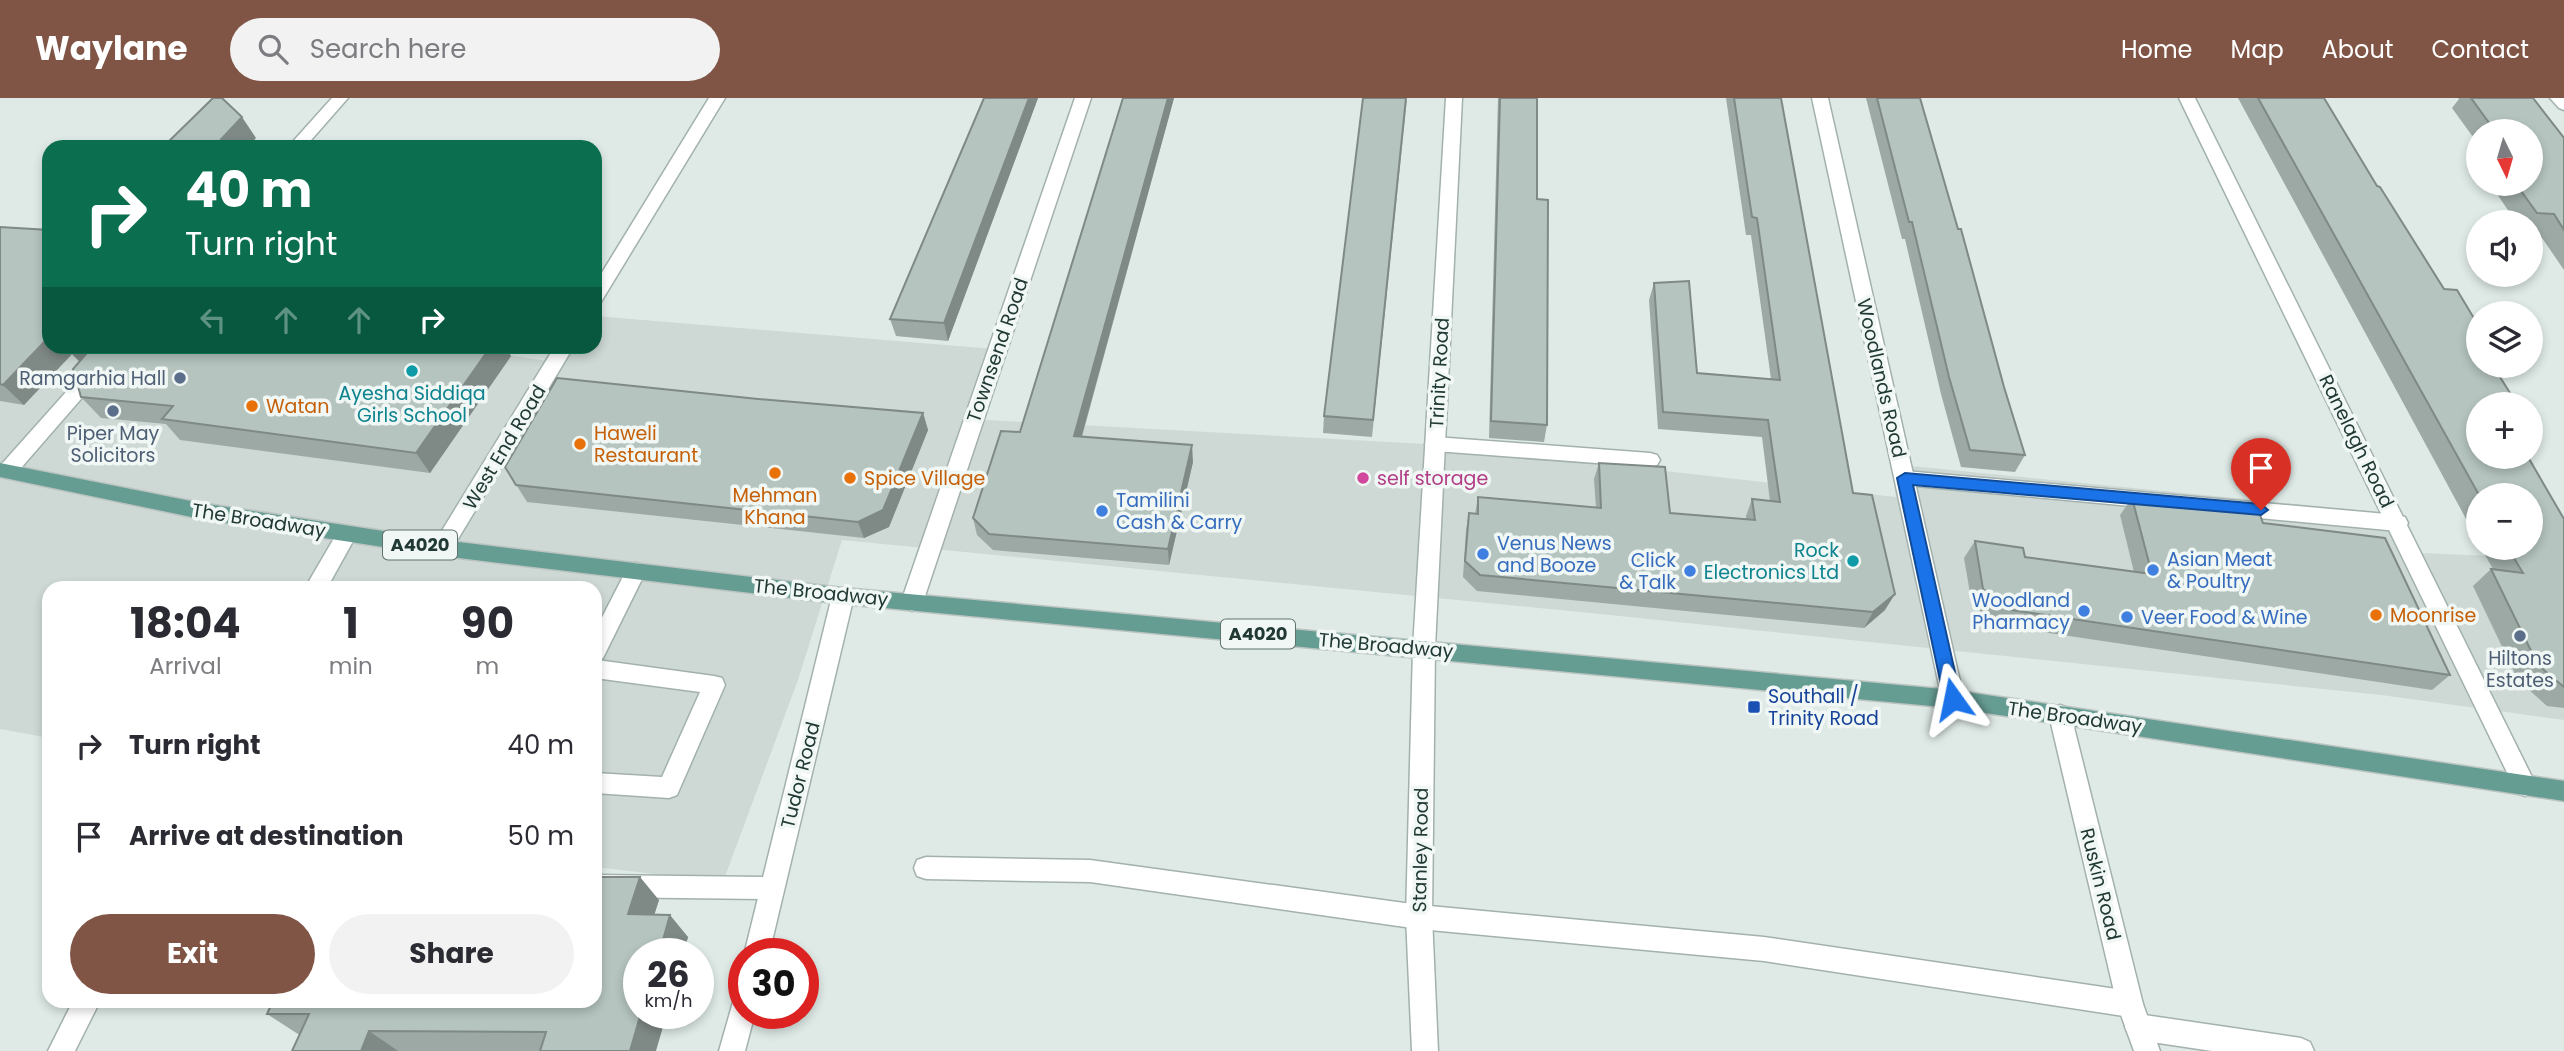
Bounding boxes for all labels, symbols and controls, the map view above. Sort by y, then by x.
search box [230,18,720,81]
text: Waylane [35,25,188,72]
icon: search [254,30,292,68]
text: Search here [310,31,466,67]
text: Home [2121,33,2193,66]
text: Map [2231,33,2284,66]
text: About [2322,33,2393,66]
text: Contact [2431,33,2529,66]
north arrow [2466,119,2543,196]
map controls [2466,119,2543,560]
text: 40 m [185,156,312,224]
icon: right [70,168,161,259]
button: sound [2466,210,2543,287]
text: Turn right [185,221,337,266]
street label: Townsend Road [960,274,1035,426]
street label: Woodlands Road [1850,296,1913,460]
icon: left [194,301,232,339]
icon: ahead [267,301,305,339]
icon: ahead [340,301,378,339]
icon: right [413,301,451,339]
button: layers [2466,301,2543,378]
street label: Trinity Road [1423,317,1456,429]
marker: Ayesha Siddiqa Girls School [404,363,420,379]
place label: Ramgarhia Hall [19,365,166,392]
marker: Ramgarhia Hall [172,370,188,386]
street label: Ranelagh Road [2313,370,2401,512]
place label: Ayesha Siddiqa Girls School [338,380,486,429]
street label: West End Road [456,380,552,515]
button: + [2466,392,2543,469]
place label: Watan [266,393,329,420]
marker: Watan [244,398,260,414]
marker: Piper May Solicitors [105,403,121,419]
place label: Piper May Solicitors [67,420,159,469]
place label: Haweli Restaurant [594,420,698,469]
marker: Haweli Restaurant [572,436,588,452]
pin [2231,438,2291,510]
icon: arrive [2242,449,2280,487]
marker: Mehman Khana [767,465,783,481]
place label: Spice Village [864,465,985,492]
place label: self storage [1377,465,1488,492]
marker: Spice Village [842,470,858,486]
marker: self storage [1355,470,1371,486]
place label: Mehman Khana [733,482,817,531]
button: − [2466,483,2543,560]
place label: Tamilini Cash & Carry [1116,487,1242,536]
street label: The Broadway [190,497,328,544]
marker: Tamilini Cash & Carry [1094,503,1110,519]
road number: A4020 [383,530,457,560]
place label: Venus News and Booze [1497,530,1612,579]
place label: Rock Electronics Ltd [1704,537,1839,586]
marker: Venus News and Booze [1475,546,1491,562]
place label: Asian Meat & Poultry [2167,546,2272,595]
place label: Click & Talk [1619,547,1676,596]
marker: Rock Electronics Ltd [1845,553,1861,569]
marker: Asian Meat & Poultry [2145,562,2161,578]
marker: Click & Talk [1682,563,1698,579]
street label: The Broadway [752,572,890,613]
place label: Woodland Pharmacy [1972,587,2070,636]
text: 18:04 [130,594,241,653]
text: 1 [343,594,359,653]
text: 90 [461,594,514,653]
place label: Moonrise [2390,602,2476,629]
marker: Woodland Pharmacy [2076,603,2092,619]
place label: Veer Food & Wine [2141,604,2308,631]
marker: Moonrise [2368,607,2384,623]
marker: Veer Food & Wine [2119,609,2135,625]
road number: A4020 [1221,620,1295,648]
street label: The Broadway [1318,626,1455,665]
marker: Hiltons Estates [2512,628,2528,644]
place label: Hiltons Estates [2486,645,2554,694]
text: Arrival [149,650,222,682]
text: min [329,650,373,682]
text: m [476,650,499,682]
position arrow [1916,662,1990,736]
place label: Southall / Trinity Road [1768,683,1879,732]
street label: The Broadway [2006,695,2144,740]
marker: Southall / Trinity Road [1746,699,1762,715]
street label: Tudor Road [774,719,827,831]
icon: right [70,727,108,765]
text: Turn right [129,727,261,763]
text: 40 m [508,727,574,763]
street label: Stanley Road [1406,787,1435,913]
icon: arrive [70,818,108,856]
text: Arrive at destination [129,818,404,854]
text: 50 m [508,818,574,854]
street label: Ruskin Road [2074,825,2127,943]
button: Exit [70,914,315,994]
button: Share [329,914,574,994]
speed limit sign: 30 [728,938,819,1029]
text: 26 [647,950,690,999]
text: km/h [645,988,692,1013]

